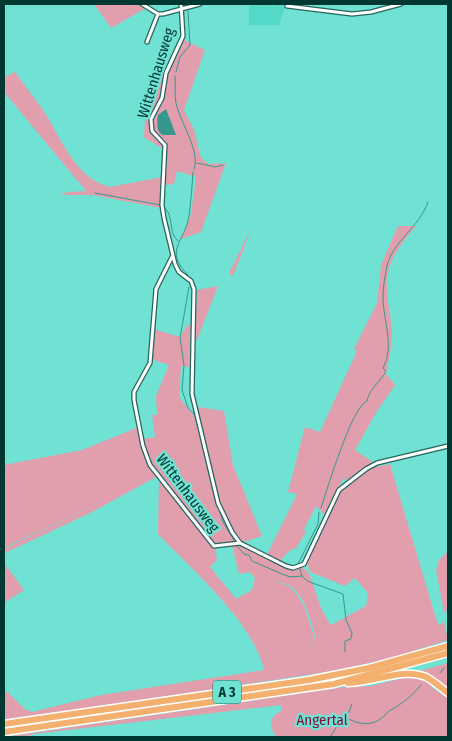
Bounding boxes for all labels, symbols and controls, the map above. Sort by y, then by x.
street label: Wittenhausweg [134,26,178,120]
street label: Wittenhausweg [153,450,223,536]
road number: A 3 [213,680,241,704]
park label: Angertal [296,711,348,729]

